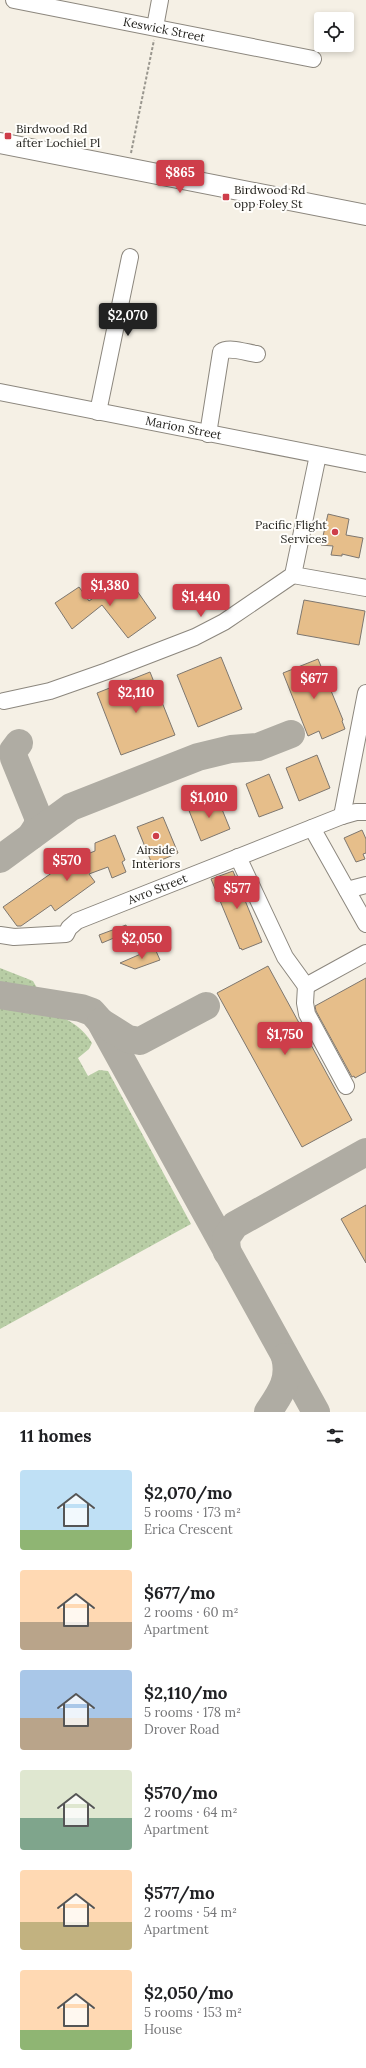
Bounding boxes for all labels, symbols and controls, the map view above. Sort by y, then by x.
map controls [314,12,354,52]
button: locate [314,12,354,52]
street label: Keswick Street [122,14,207,45]
place label: Birdwood Rd after Lochiel Pl [16,121,100,150]
marker: Birdwood Rd after Lochiel Pl [3,131,13,141]
pin: $865 [156,160,204,194]
text: $865 [165,164,195,181]
place label: Birdwood Rd opp Foley St [234,182,305,211]
marker: Birdwood Rd opp Foley St [221,192,231,202]
pin: $2,070 [95,303,161,337]
text: $2,070 [108,307,148,324]
street label: Marion Street [144,413,223,442]
place label: Pacific Flight Services [255,517,327,546]
marker: Pacific Flight Services [330,527,340,537]
pin: $1,380 [77,573,143,607]
text: $1,380 [90,577,130,594]
pin: $1,440 [168,584,234,618]
text: $1,440 [182,588,220,605]
pin: $677 [290,666,338,700]
text: $677 [300,670,328,687]
pin: $2,110 [103,680,169,714]
text: $2,110 [118,684,154,701]
pin: $1,010 [176,785,242,819]
text: $1,010 [190,789,228,806]
marker: Airside Interiors [151,831,161,841]
place label: Airside Interiors [132,842,181,871]
pin: $570 [43,848,91,882]
text: $570 [52,852,82,869]
street label: Avro Street [124,870,189,908]
pin: $577 [213,876,261,910]
text: $577 [223,880,251,897]
pin: $2,050 [109,926,175,960]
text: $2,050 [121,930,163,947]
pin: $1,750 [252,1022,318,1056]
text: $1,750 [266,1026,304,1043]
text: 11 homes [20,1425,92,1447]
icon: filters [324,1425,346,1447]
text: $2,070/mo [144,1482,232,1504]
icon: home [52,1486,100,1534]
text: 5 rooms · 173 m² [144,1504,241,1521]
text: Erica Crescent [144,1521,233,1538]
text: $677/mo [144,1582,215,1604]
icon: home [52,1586,100,1634]
text: 2 rooms · 60 m² [144,1604,239,1621]
text: Apartment [144,1621,209,1638]
text: $2,110/mo [144,1682,227,1704]
icon: home [52,1686,100,1734]
text: 5 rooms · 178 m² [144,1704,241,1721]
text: Drover Road [144,1721,220,1738]
text: $570/mo [144,1782,218,1804]
icon: home [52,1786,100,1834]
text: 2 rooms · 64 m² [144,1804,237,1821]
text: Apartment [144,1821,209,1838]
text: $577/mo [144,1882,215,1904]
icon: home [52,1886,100,1934]
text: 2 rooms · 54 m² [144,1904,237,1921]
text: Apartment [144,1921,209,1938]
text: $2,050/mo [144,1982,233,2004]
icon: home [52,1986,100,2034]
text: 5 rooms · 153 m² [144,2004,242,2021]
text: House [144,2021,182,2038]

